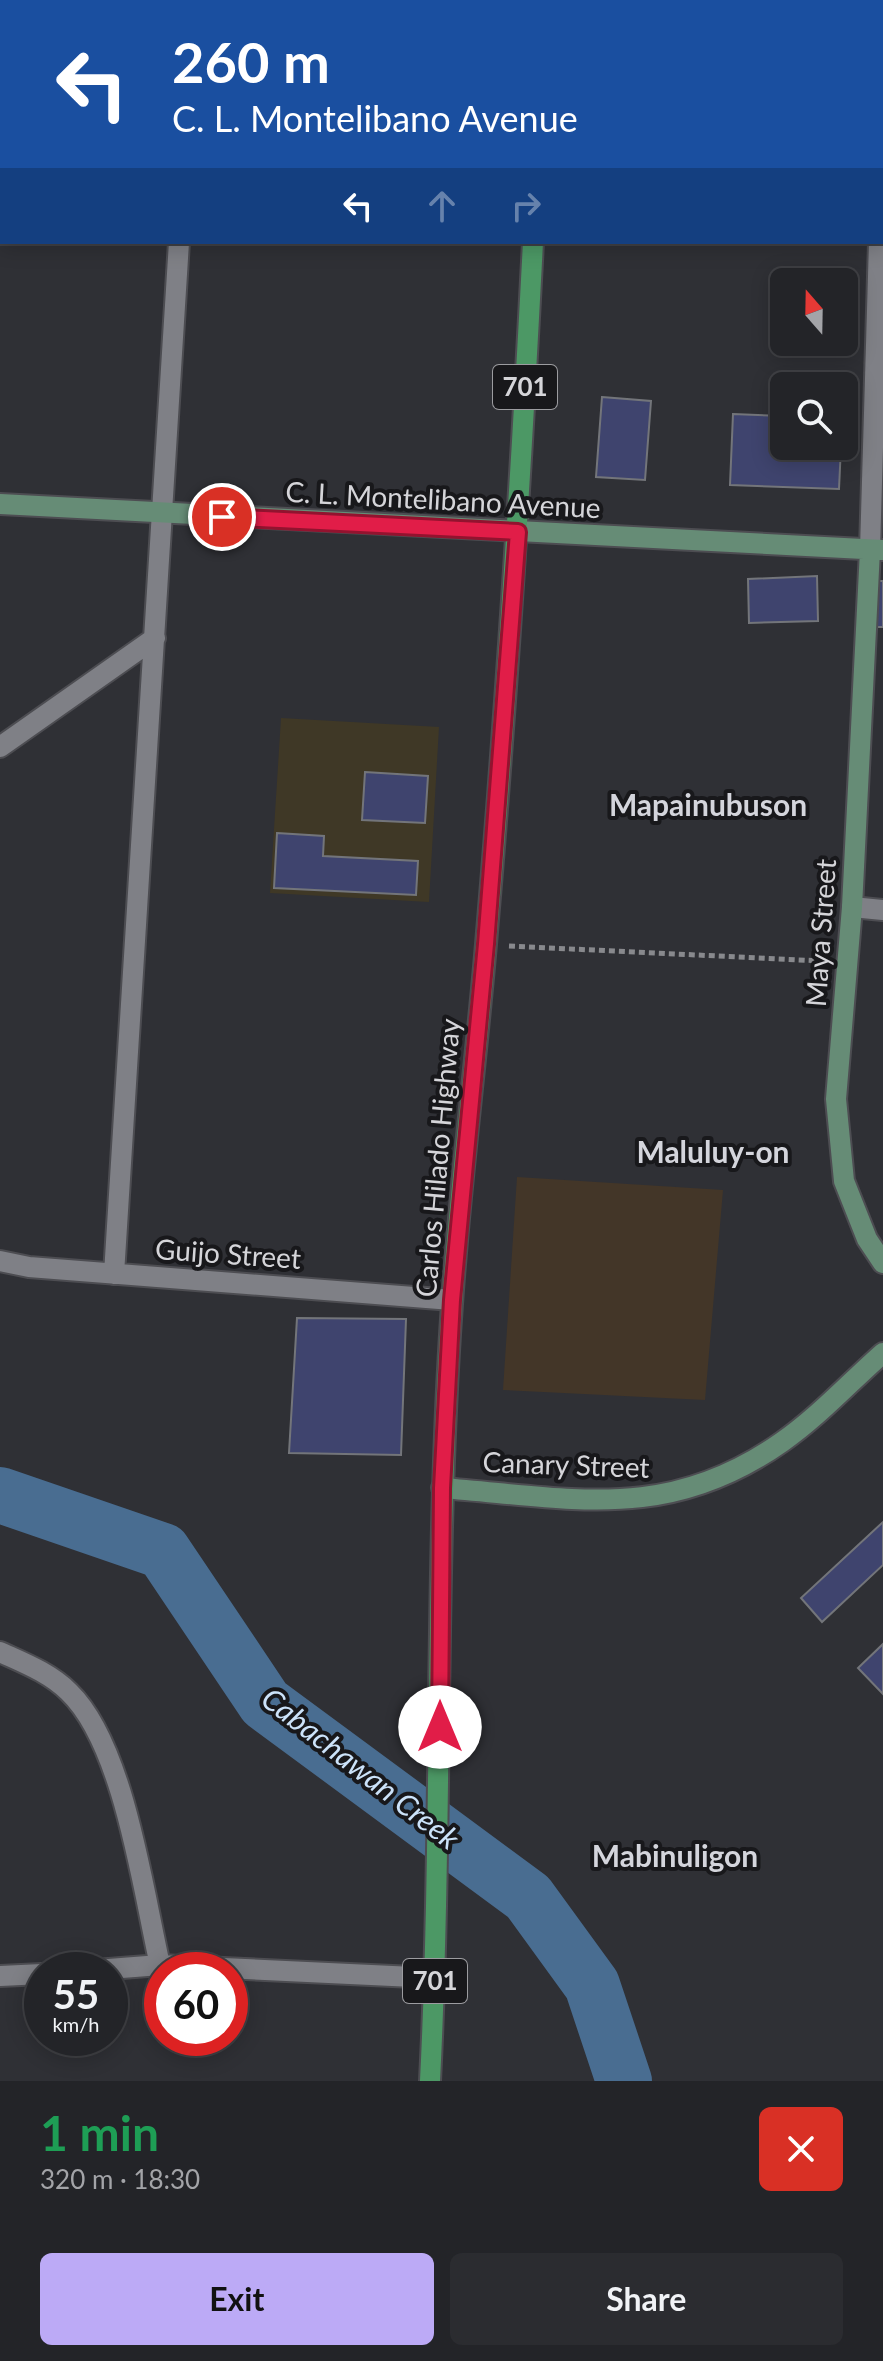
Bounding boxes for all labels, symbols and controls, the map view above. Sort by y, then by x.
text: 260 m [172,28,330,95]
icon: left [40,32,144,136]
text: C. L. Montelibano Avenue [172,96,578,140]
icon: left [336,184,380,228]
icon: ahead [420,184,464,228]
icon: right [504,184,548,228]
north arrow [770,268,858,356]
map controls [770,268,858,460]
road number: 701 [493,365,557,409]
button: search [770,372,858,460]
street label: C. L. Montelibano Avenue [285,474,602,524]
pin [188,483,256,551]
icon: arrive [200,495,244,539]
district label: Mapainubuson [609,786,807,822]
street label: Maya Street [798,858,842,1008]
street label: Carlos Hilado Highway [408,1017,466,1299]
district label: Maluluy-on [636,1133,790,1169]
street label: Guijo Street [154,1231,302,1275]
street label: Canary Street [482,1444,650,1484]
water label: Cabachawan Creek [255,1679,468,1856]
position arrow [398,1685,482,1769]
district label: Mabinuligon [592,1837,758,1873]
speed limit sign: 60 [144,1952,248,2056]
road number: 701 [403,1959,467,2003]
text: 55 [53,1970,99,2018]
text: km/h [53,2012,99,2036]
text: 1 min [40,2104,159,2161]
button: close [759,2107,843,2191]
text: 320 m · 18:30 [40,2163,200,2195]
button: Exit [40,2253,434,2345]
button: Share [450,2253,843,2345]

